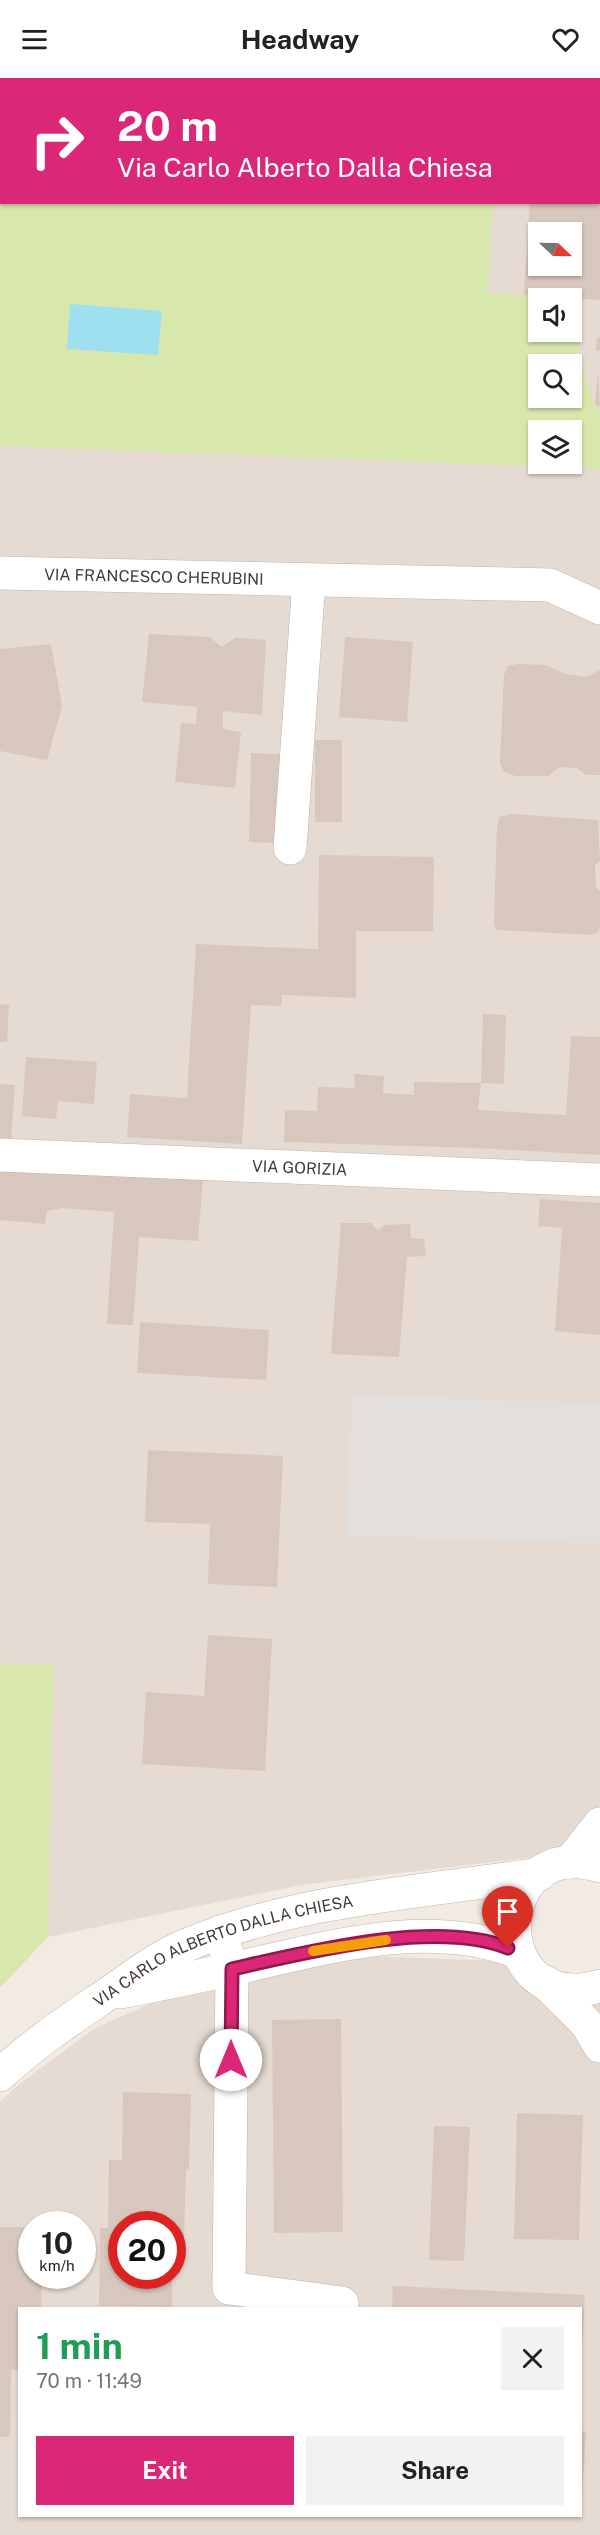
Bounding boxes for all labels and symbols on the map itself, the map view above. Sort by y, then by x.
north arrow [528,222,582,276]
street label: VIA FRANCESCO CHERUBINI [44,565,264,589]
street label: VIA GORIZIA [252,1157,348,1179]
pin [482,1886,533,1948]
street label: VIA CARLO ALBERTO DALLA CHIESA [90,1891,355,2011]
position arrow [199,2028,263,2092]
speed limit sign: 20 [108,2211,186,2289]

